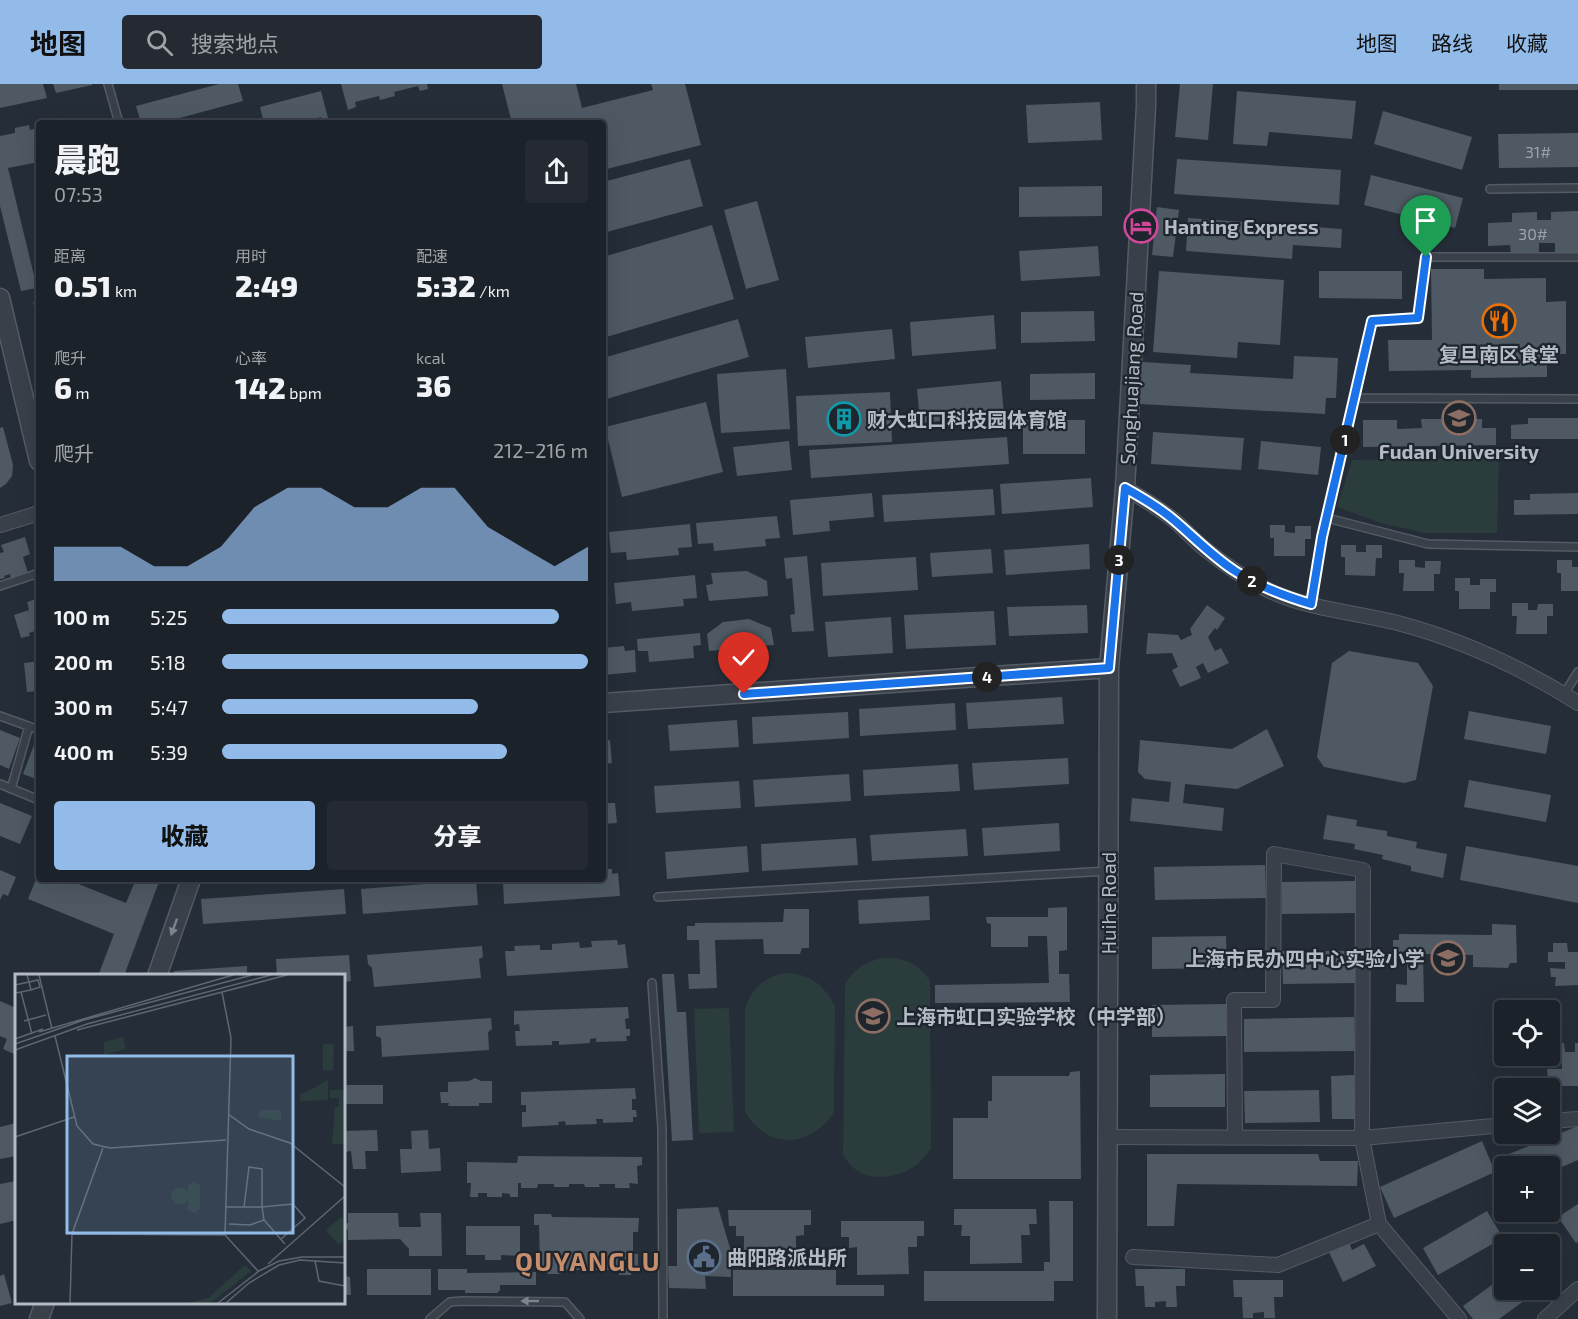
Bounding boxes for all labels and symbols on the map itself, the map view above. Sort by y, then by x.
house number: 31# [1525,142,1551,161]
pin [1400,195,1451,257]
hotel icon: Hanting Express [1123,208,1159,244]
place label: Hanting Express [1164,214,1319,238]
house number: 30# [1518,224,1548,243]
street label: Songhuajiang Road [1114,291,1148,465]
restaurant icon: 复旦南区食堂 [1481,303,1517,339]
place label: 复旦南区食堂 [1439,342,1559,366]
school or university icon: Fudan University [1441,400,1477,436]
building icon: 财大虹口科技园体育馆 [826,401,862,437]
place label: 财大虹口科技园体育馆 [867,407,1067,431]
pin: 1 [1330,425,1360,455]
place label: Fudan University [1379,439,1540,464]
pin: 3 [1104,545,1134,575]
pin: 2 [1237,566,1267,596]
pin [718,632,769,694]
pin: 4 [972,662,1002,692]
street label: Huihe Road [1096,852,1120,954]
one-way arrow [169,918,179,936]
school or university icon: 上海市民办四中心实验小学 [1430,940,1466,976]
place label: 上海市民办四中心实验小学 [1185,946,1425,970]
inset map [15,974,345,1304]
school or university icon: 上海市虹口实验学校（中学部） [855,998,891,1034]
place label: 上海市虹口实验学校（中学部） [896,1004,1176,1028]
public building icon: 曲阳路派出所 [686,1239,722,1275]
district label: QUYANGLU [515,1245,661,1277]
place label: 曲阳路派出所 [727,1245,847,1269]
one-way arrow [520,1296,539,1306]

